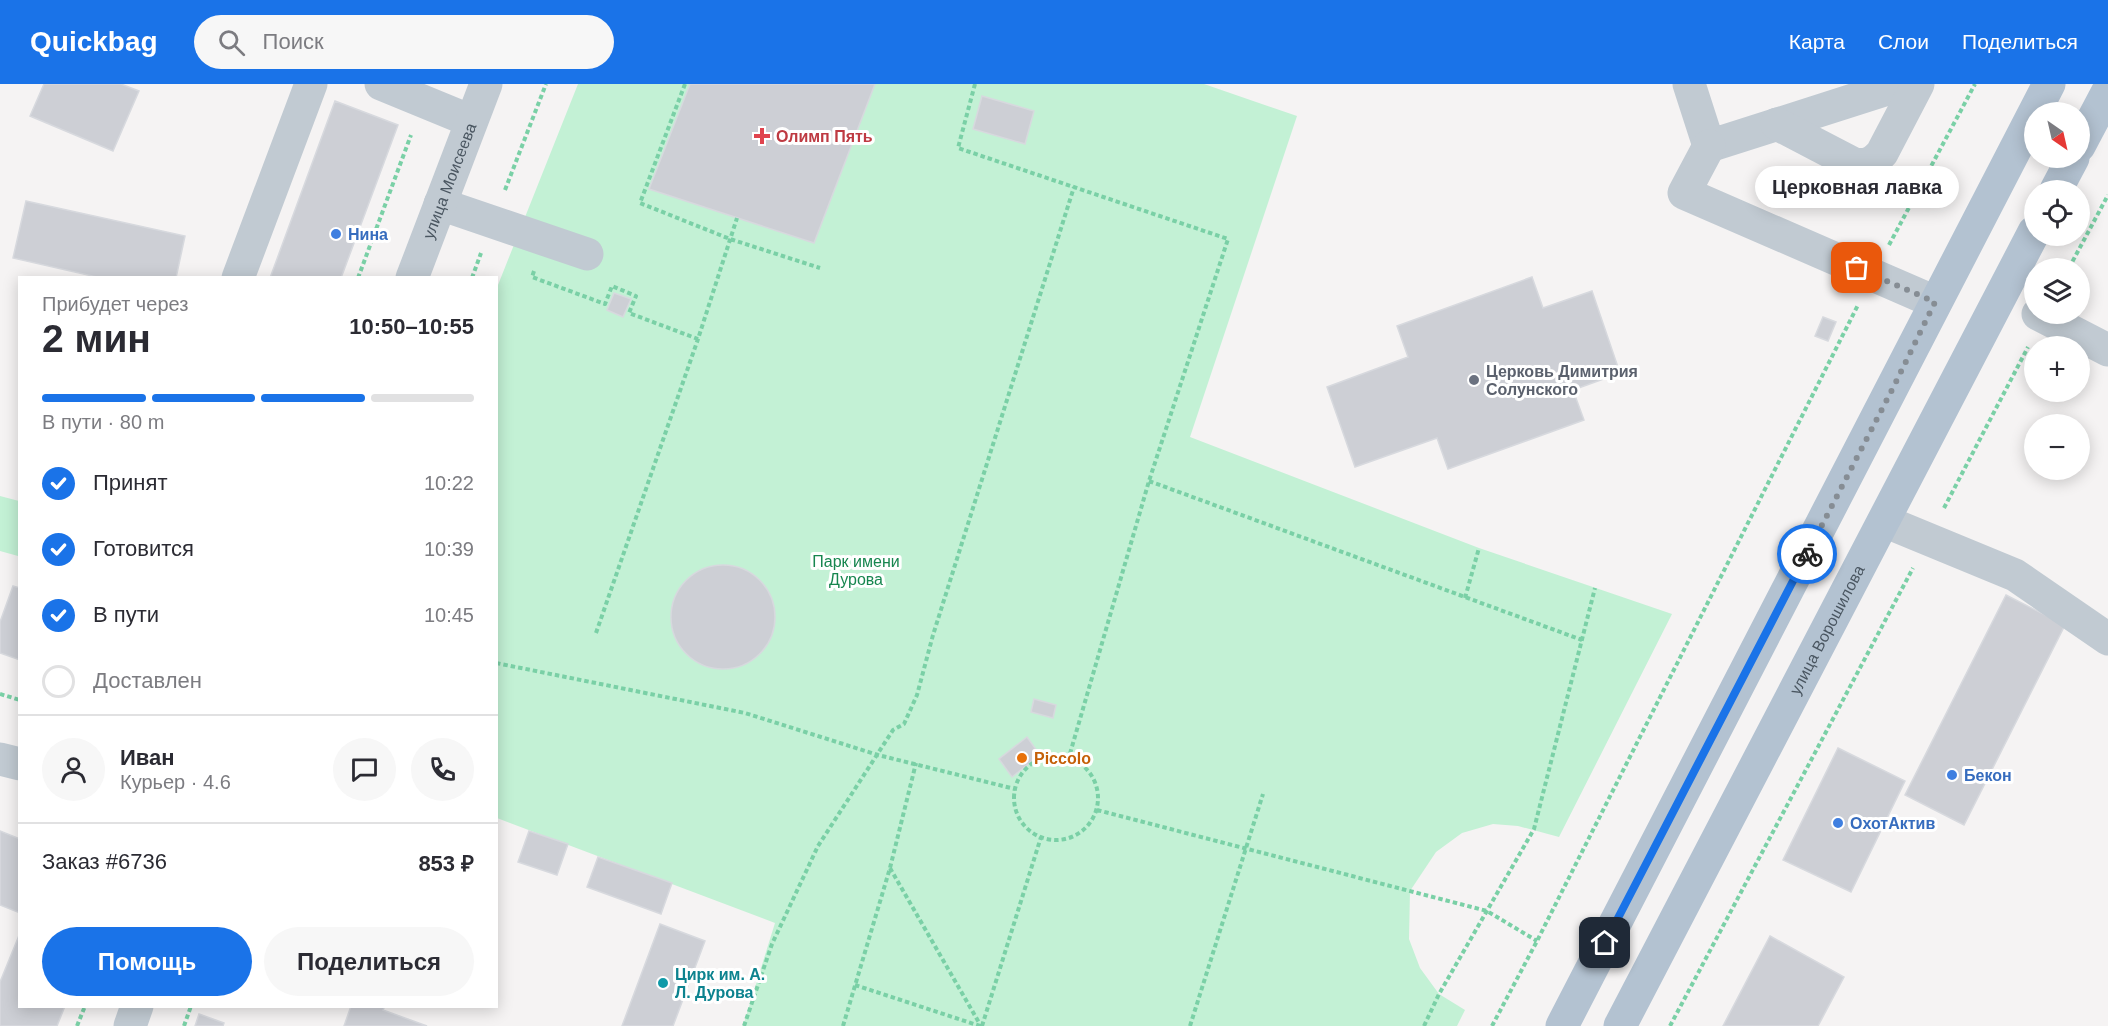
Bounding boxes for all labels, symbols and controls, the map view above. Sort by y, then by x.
search box [194,15,614,69]
text: Quickbag [30,26,158,57]
icon: search [215,26,248,59]
text: Поиск [263,29,324,54]
text: Карта [1789,30,1845,53]
text: Слои [1878,30,1929,53]
text: Поделиться [1962,30,2078,53]
north arrow [2024,102,2090,168]
map controls [2024,102,2090,480]
street label: улица Моисеева [419,120,479,241]
marker: Олимп Пять [753,127,771,145]
place label: Олимп Пять [776,128,873,145]
callout: Церковная лавка [1755,166,1959,208]
text: Церковная лавка [1772,176,1942,198]
button: locate [2024,180,2090,246]
place label: Нина [348,226,388,243]
marker: Нина [329,227,343,241]
pin [1831,242,1882,293]
icon: bag [1840,251,1873,284]
button: layers [2024,258,2090,324]
text: Прибудет через [42,293,188,315]
text: 10:50–10:55 [349,314,474,339]
text: 2 мин [42,317,151,360]
button: + [2024,336,2090,402]
place label: Церковь Димитрия Солунского [1486,363,1638,398]
marker: Церковь Димитрия Солунского [1467,373,1481,387]
text: В пути · 80 m [42,411,164,433]
button: − [2024,414,2090,480]
icon: check [42,467,75,500]
text: Принят [93,470,167,495]
text: 10:22 [424,472,474,494]
courier [1777,524,1837,584]
icon: check [42,533,75,566]
text: Готовится [93,536,194,561]
text: 10:39 [424,538,474,560]
icon: bike [1791,538,1824,571]
park label: Парк имени Дурова [812,553,900,588]
street label: улица Ворошилова [1786,562,1867,697]
icon: check [42,599,75,632]
text: В пути [93,602,159,627]
text: 10:45 [424,604,474,626]
text: Доставлен [93,668,202,693]
button: person [42,738,105,801]
button: chat [333,738,396,801]
button: phone [411,738,474,801]
text: Иван [120,745,175,770]
place label: Piccolo [1034,750,1091,767]
marker: Piccolo [1015,751,1029,765]
place label: Бекон [1964,767,2012,784]
marker: Бекон [1945,768,1959,782]
text: Курьер · 4.6 [120,771,231,793]
place label: ОхотАктив [1850,815,1935,832]
marker: ОхотАктив [1831,816,1845,830]
text: Заказ #6736 [42,849,167,874]
text: 853 ₽ [418,851,474,876]
pin [1579,917,1630,968]
icon: home [1588,926,1621,959]
button: Помощь [42,927,252,996]
button: Поделиться [264,927,474,996]
place label: Цирк им. А. Л. Дурова [675,966,765,1001]
marker: Цирк им. А. Л. Дурова [656,976,670,990]

